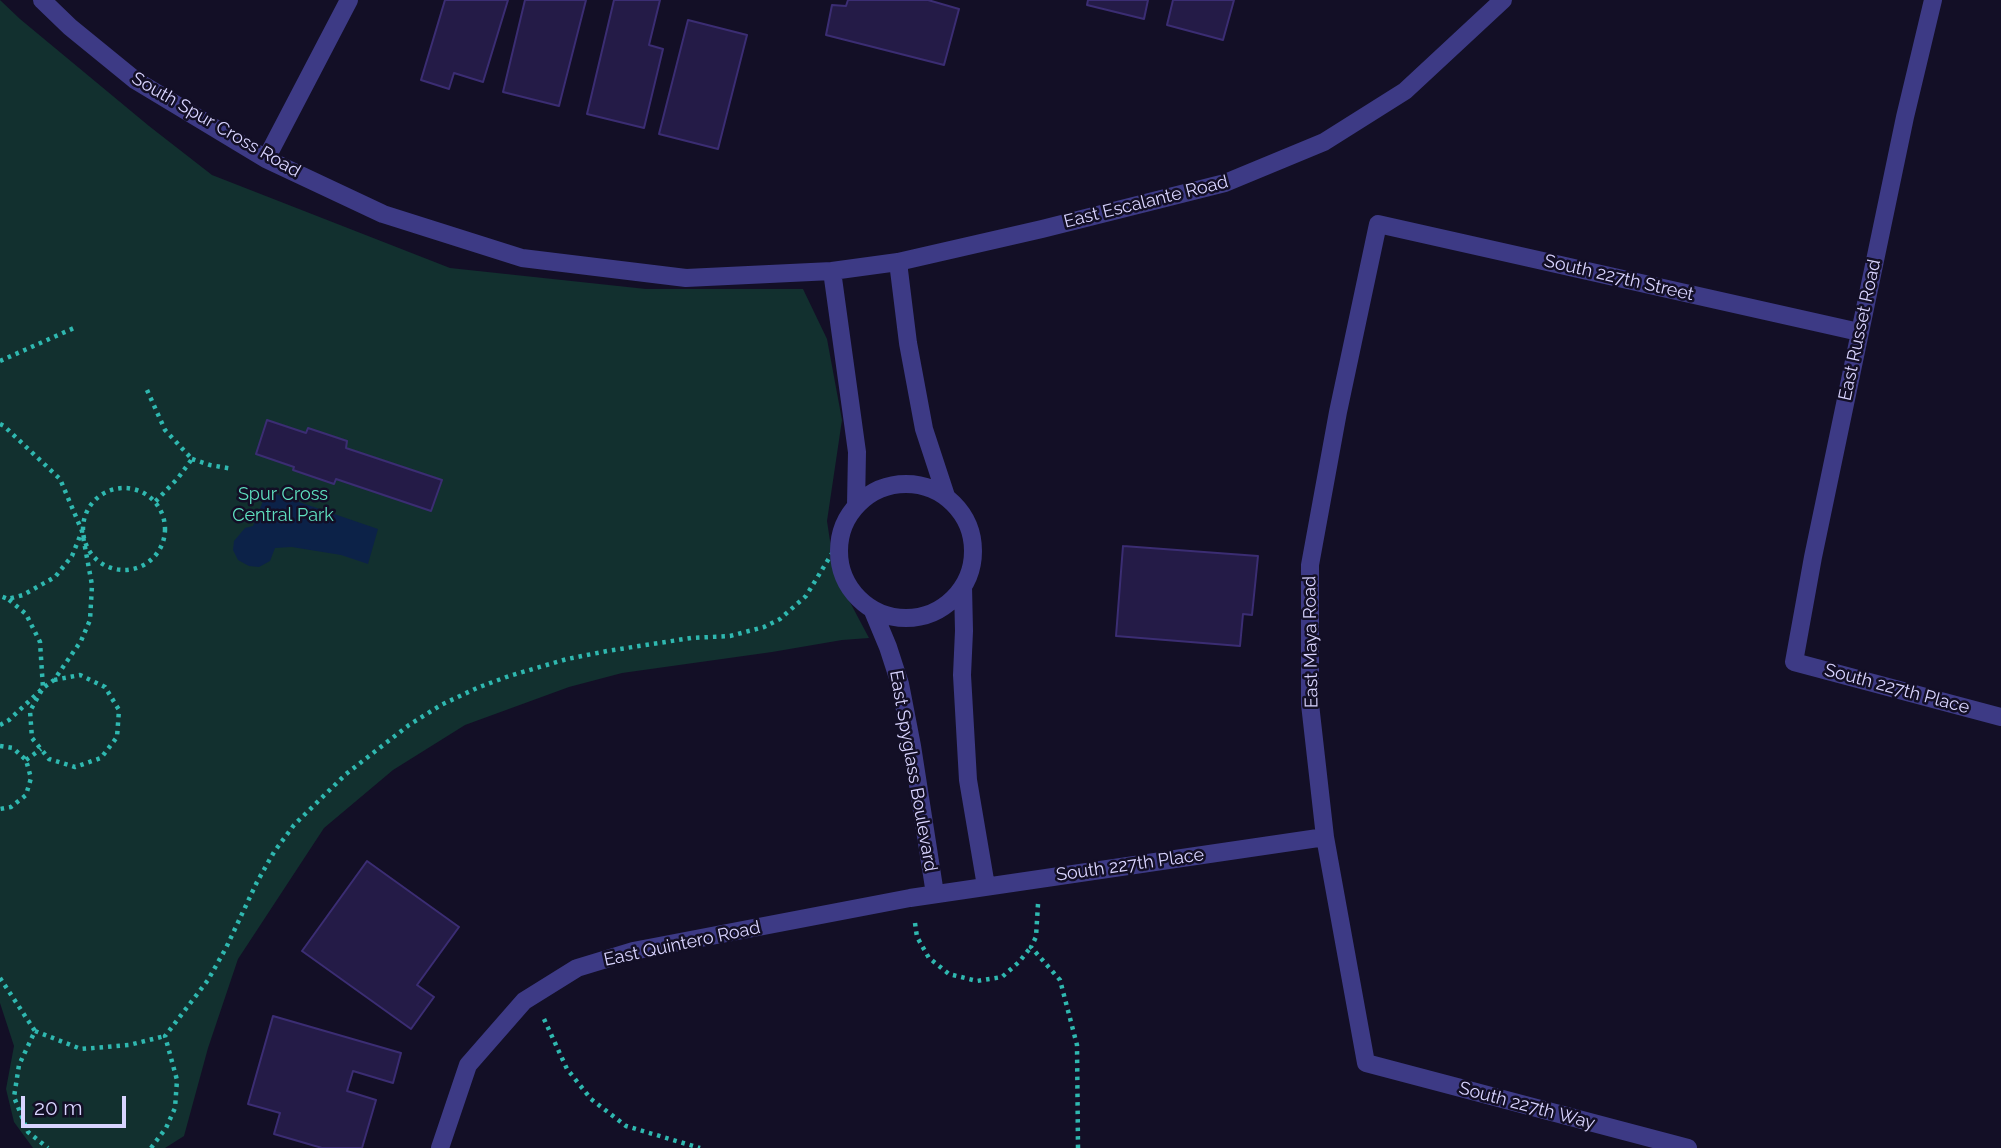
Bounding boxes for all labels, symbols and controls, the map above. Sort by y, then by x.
street label: South Spur Cross Road [128,68,304,182]
street label: East Escalante Road [1062,171,1230,233]
street label: South 227th Street [1542,250,1696,306]
street label: East Russet Road [1834,257,1886,403]
park label: Spur Cross Central Park [232,484,334,526]
street label: East Maya Road [1299,576,1323,708]
street label: South 227th Place [1822,659,1972,719]
street label: East Spyglass Boulevard [885,669,941,873]
street label: South 227th Place [1055,844,1205,886]
street label: East Quintero Road [602,917,762,971]
street label: South 227th Way [1457,1077,1597,1135]
scale bar [24,1082,130,1126]
text: 20 m [34,1095,82,1120]

